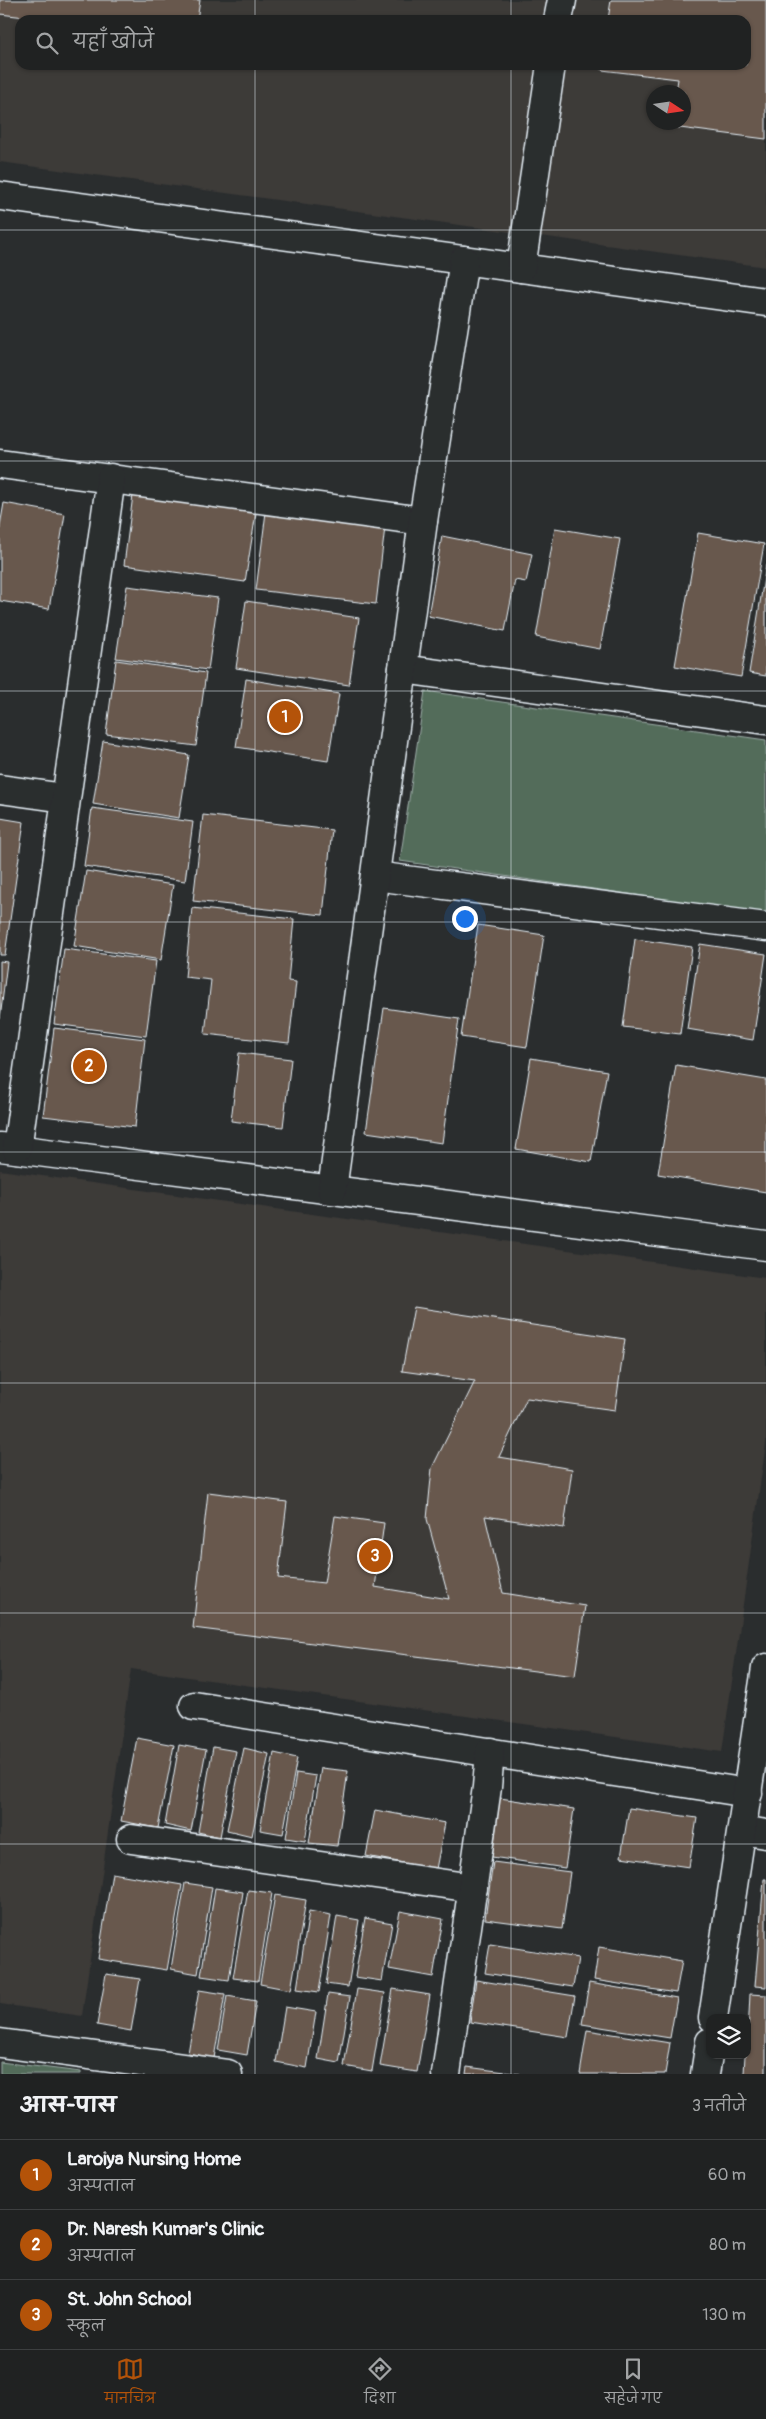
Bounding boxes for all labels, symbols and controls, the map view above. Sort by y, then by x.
search box [15,15,751,70]
icon: search [33,29,61,57]
text: यहाँ खोजें [73,30,154,54]
north arrow [646,85,691,130]
pin: 1 [269,698,301,736]
your location [452,906,478,932]
pin: 2 [73,1047,105,1085]
pin: 3 [359,1537,391,1575]
map controls [706,2014,751,2059]
button: layers [706,2014,751,2059]
text: आस-पास [20,2092,116,2119]
text: 3 नतीजे [692,2096,746,2116]
text: Laroiya Nursing Home [67,2147,241,2171]
text: 1 [33,2165,39,2185]
text: 60 m [708,2165,746,2185]
text: अस्पताल [67,2176,135,2196]
text: Dr. Naresh Kumar's Clinic [67,2217,264,2241]
text: 2 [32,2235,40,2255]
text: 80 m [709,2235,746,2255]
text: अस्पताल [67,2246,135,2266]
text: St. John School [67,2287,192,2311]
text: 3 [32,2305,40,2325]
text: 130 m [702,2305,746,2325]
text: स्कूल [67,2316,105,2336]
tab: मानचित्र [104,2355,156,2414]
tab: दिशा [364,2355,396,2414]
tab: सहेजे गए [604,2355,662,2414]

